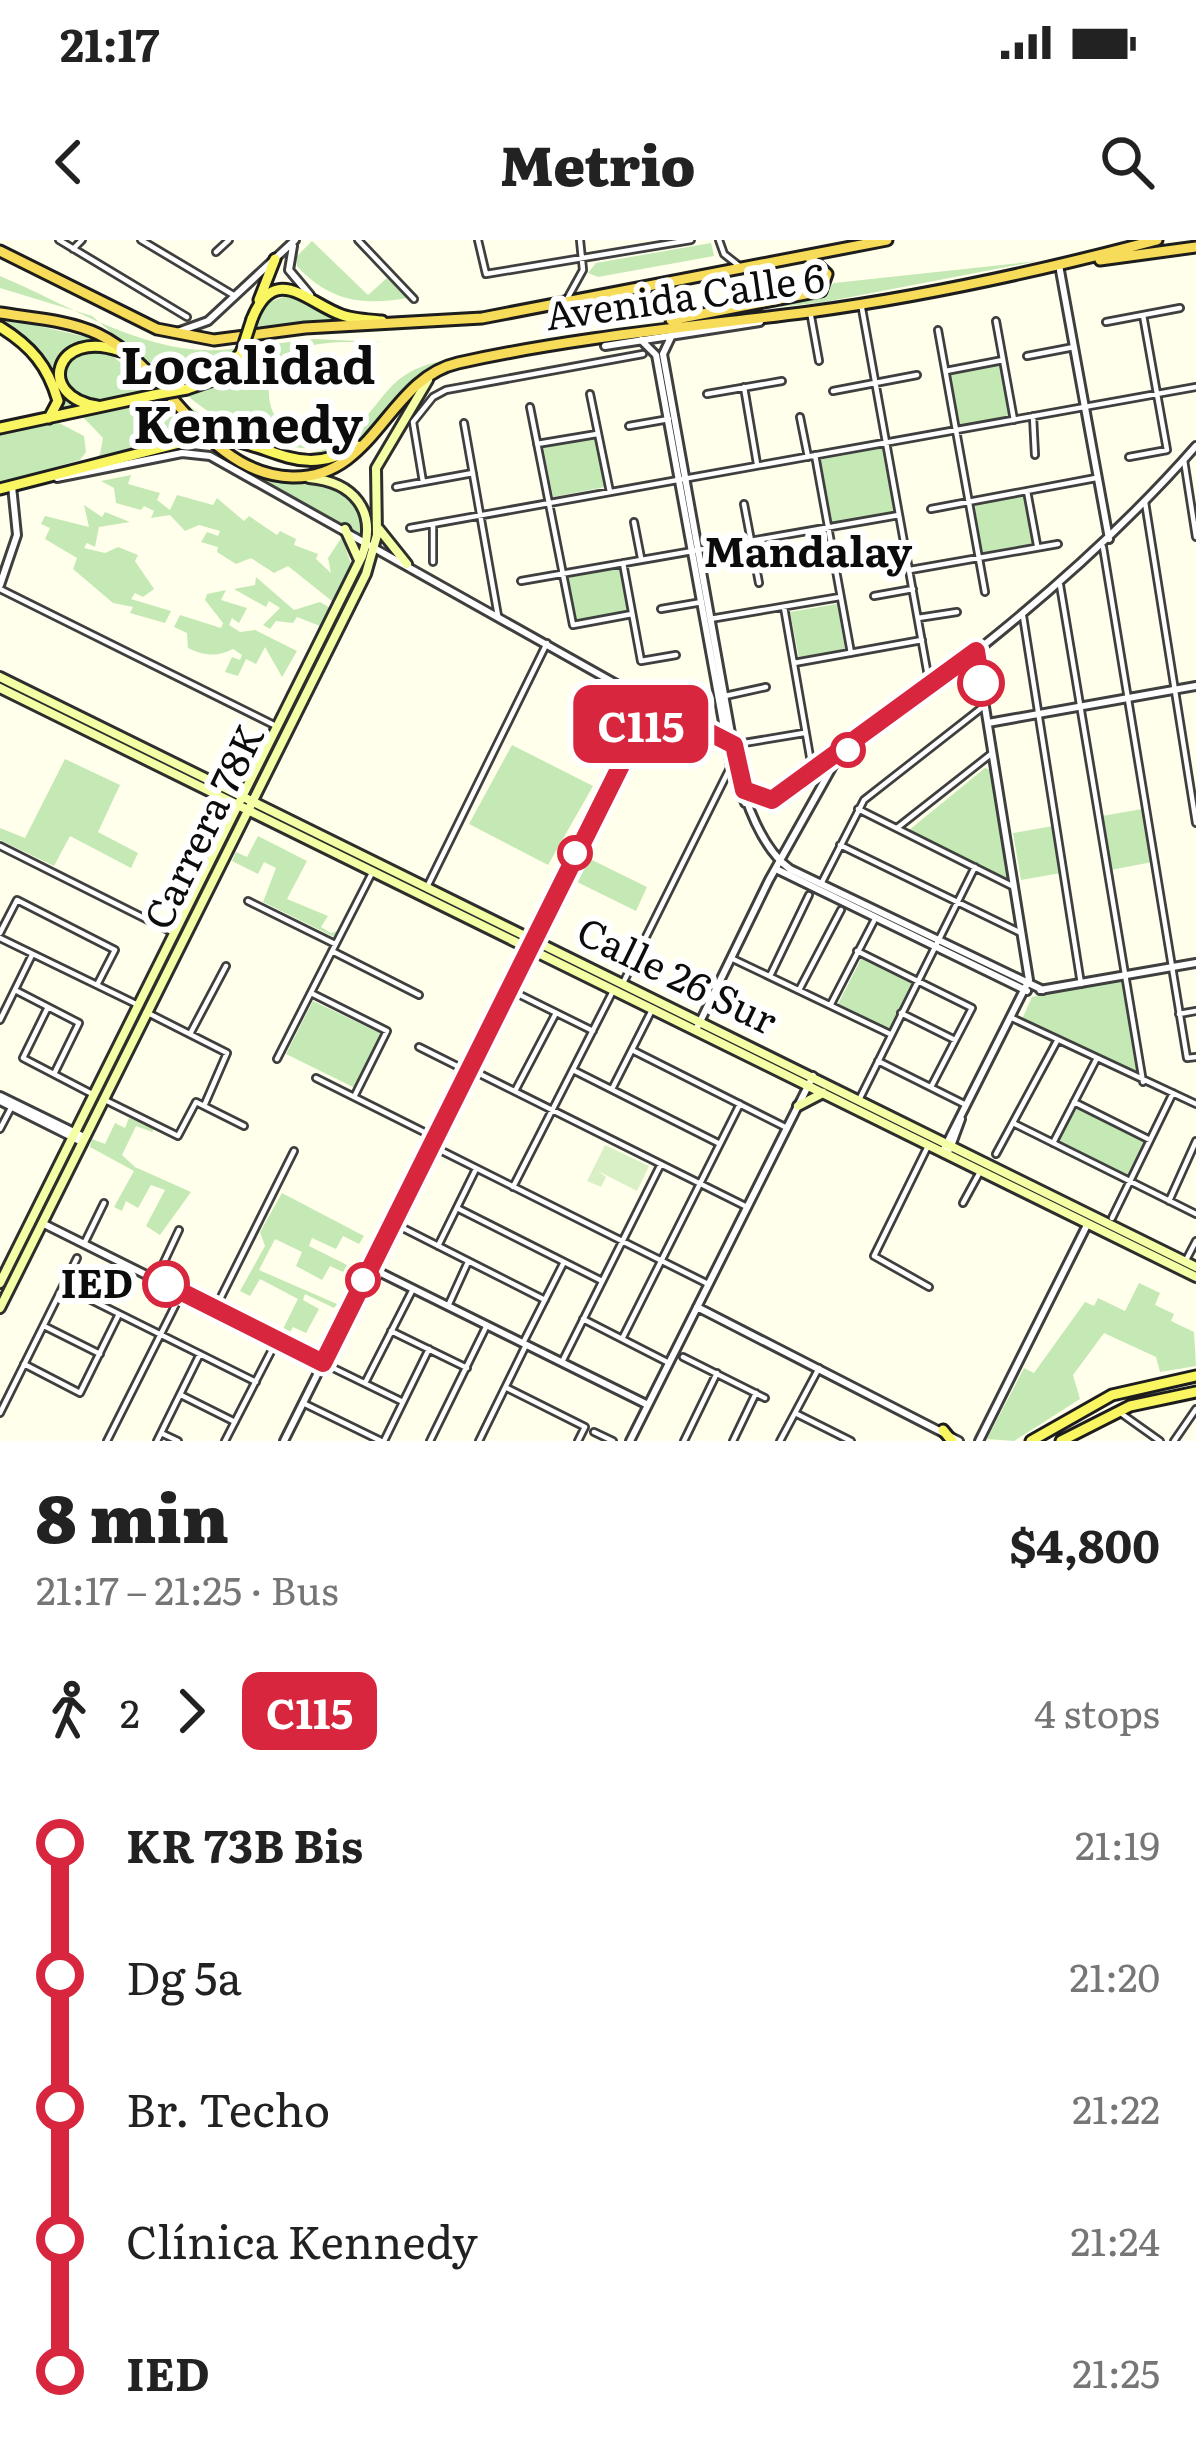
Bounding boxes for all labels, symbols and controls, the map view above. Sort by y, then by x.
text: 21:17 [60,9,159,76]
text: Metrio [501,122,695,203]
icon: back [36,129,102,195]
icon: search [1094,129,1160,195]
street label: Avenida Calle 6 [541,246,828,342]
district label: Localidad Kennedy [120,324,376,459]
district label: Mandalay [704,518,913,580]
unlabelled marker [959,661,1003,705]
line badge: C115 [557,685,725,763]
text: C115 [597,693,685,755]
street label: Carrera 78K [127,713,276,938]
unlabelled marker [832,734,864,766]
unlabelled marker [559,837,591,869]
street label: Calle 26 Sur [568,900,789,1047]
place label: IED [60,1252,133,1310]
marker: IED [144,1262,188,1306]
unlabelled marker [347,1264,379,1296]
text: 8 min [36,1465,229,1563]
text: $4,800 [1009,1510,1160,1577]
text: 21:17 – 21:25 · Bus [36,1559,339,1617]
icon: walk [36,1678,102,1744]
icon: forward [158,1678,224,1744]
text: C115 [266,1680,353,1742]
text: 2 [120,1682,140,1740]
text: 4 stops [1034,1682,1160,1740]
text: KR 73B Bis [126,1810,363,1877]
text: 21:19 [1075,1814,1160,1872]
text: Dg 5a [126,1942,242,2009]
text: 21:20 [1069,1946,1160,2004]
text: Br. Techo [126,2074,330,2141]
text: 21:22 [1072,2078,1160,2136]
text: Clínica Kennedy [126,2206,478,2273]
text: 21:24 [1070,2210,1160,2268]
text: IED [126,2338,210,2405]
text: 21:25 [1072,2342,1160,2400]

